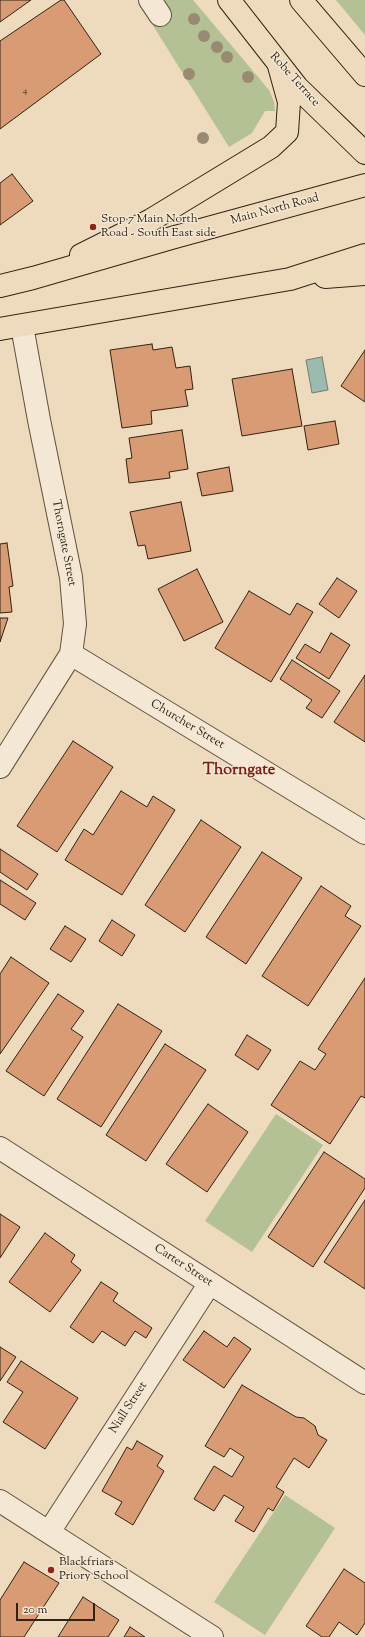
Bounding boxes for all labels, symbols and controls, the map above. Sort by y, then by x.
street label: Robe Terrace [266,50,322,110]
house number: 4 [22,85,28,97]
street label: Main North Road [229,191,321,229]
place label: Stop 7 Main North Road - South East side [101,213,216,241]
marker: Stop 7 Main North Road - South East side [88,222,98,232]
street label: Thorngate Street [48,498,78,588]
street label: Churcher Street [147,697,227,753]
district label: Thorngate [203,761,275,781]
street label: Carter Street [151,1242,215,1290]
street label: Niall Street [107,1379,151,1437]
place label: Blackfriars Priory School [59,1556,129,1584]
marker: Blackfriars Priory School [46,1565,56,1575]
scale bar [18,1595,97,1621]
text: 20 m [23,1601,47,1619]

